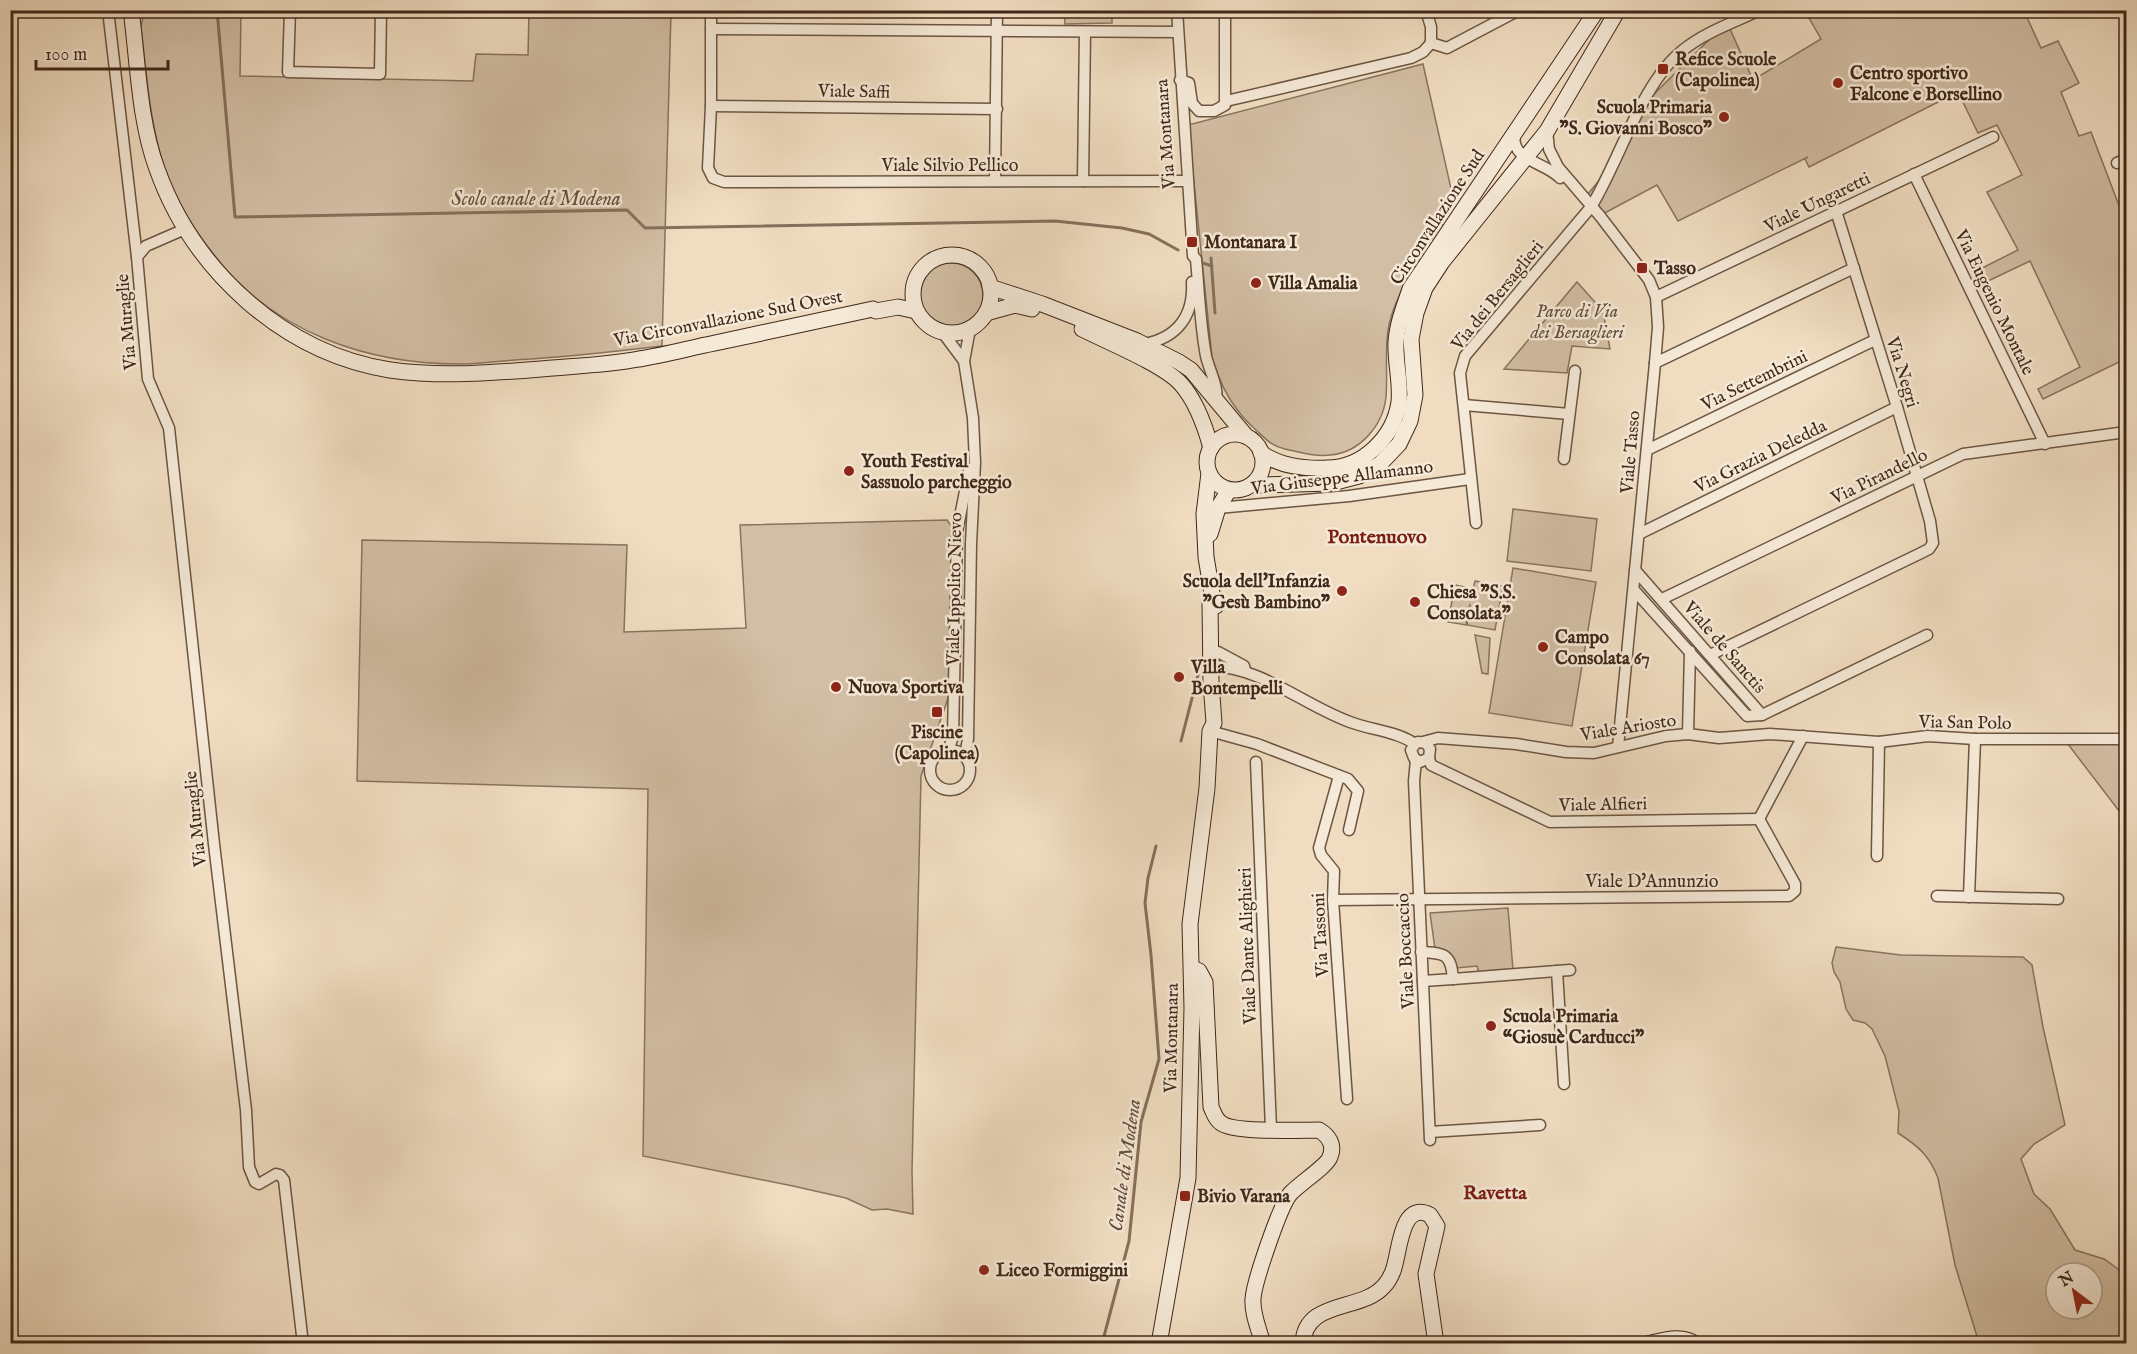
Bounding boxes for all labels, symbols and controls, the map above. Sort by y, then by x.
scale bar [36,33,168,71]
text: 100 m [45,44,87,67]
place label: Refice Scuole (Capolinea) [1675,49,1777,93]
marker: Refice Scuole (Capolinea) [1656,62,1670,76]
place label: Centro sportivo Falcone e Borsellino [1850,63,2002,107]
marker: Centro sportivo Falcone e Borsellino [1831,76,1845,90]
street label: Via Montanara [1151,78,1182,191]
street label: Viale Saffi [817,80,890,105]
place label: Scuola Primaria "S. Giovanni Bosco" [1559,97,1713,141]
marker: Scuola Primaria "S. Giovanni Bosco" [1717,110,1731,124]
street label: Circonvallazione Sud [1386,145,1491,290]
street label: Viale Silvio Pellico [881,155,1019,178]
street label: Viale Ungaretti [1760,168,1875,239]
water label: Scolo canale di Modena [451,187,621,212]
street label: Via Eugenio Montale [1948,225,2039,379]
place label: Montanara I [1204,232,1298,255]
marker: Montanara I [1185,235,1199,249]
street label: Via dei Bersaglieri [1446,236,1550,356]
place label: Tasso [1653,258,1696,281]
marker: Tasso [1635,261,1649,275]
street label: Via Muraglie [112,273,143,372]
place label: Villa Amalia [1267,273,1359,296]
marker: Villa Amalia [1249,276,1263,290]
street label: Via Circonvallazione Sud Ovest [611,286,845,353]
park label: Parco di Via dei Bersaglieri [1529,301,1625,345]
street label: Via Negri [1880,333,1923,411]
street label: Via Settembrini [1697,346,1812,417]
street label: Viale Tasso [1616,409,1647,496]
street label: Via Grazia Deledda [1690,415,1831,500]
street label: Via Pirandello [1827,444,1932,511]
place label: Youth Festival Sassuolo parcheggio [861,451,1012,495]
street label: Via Giuseppe Allamanno [1249,456,1435,501]
marker: Youth Festival Sassuolo parcheggio [842,464,856,478]
street label: Viale Ippolito Nievo [943,512,968,667]
district label: Pontenuovo [1327,525,1427,550]
place label: Scuola dell'Infanzia "Gesù Bambino" [1183,571,1331,615]
place label: Chiesa "S.S. Consolata" [1427,582,1516,626]
marker: Scuola dell'Infanzia "Gesù Bambino" [1335,584,1349,598]
marker: Chiesa "S.S. Consolata" [1408,595,1422,609]
street label: Viale de Sanctis [1677,596,1770,699]
place label: Campo Consolata 67 [1555,627,1650,671]
marker: Campo Consolata 67 [1536,640,1550,654]
place label: Villa Bontempelli [1190,657,1283,701]
marker: Villa Bontempelli [1172,670,1186,684]
place label: Nuova Sportiva [847,677,965,700]
marker: Nuova Sportiva [829,680,843,694]
marker: Piscine (Capolinea) [930,705,944,719]
street label: Viale Ariosto [1578,710,1678,748]
street label: Via San Polo [1917,711,2012,736]
place label: Piscine (Capolinea) [895,722,979,766]
street label: Via Muraglie [180,770,213,869]
street label: Viale Alfieri [1557,793,1648,818]
street label: Viale Dante Alighieri [1234,867,1263,1026]
street label: Viale D'Annunzio [1585,871,1719,894]
street label: Via Tassoni [1308,892,1335,979]
street label: Viale Boccaccio [1392,892,1421,1011]
street label: Via Montanara [1160,983,1185,1094]
place label: Scuola Primaria “Giosuè Carducci” [1503,1006,1644,1050]
marker: Scuola Primaria “Giosuè Carducci” [1484,1019,1498,1033]
water label: Canale di Modena [1104,1097,1147,1233]
district label: Ravetta [1463,1181,1527,1206]
place label: Bivio Varana [1197,1186,1291,1209]
marker: Bivio Varana [1178,1189,1192,1203]
place label: Liceo Formiggini [996,1260,1128,1283]
north arrow [2044,1261,2104,1321]
marker: Liceo Formiggini [977,1263,991,1277]
text: N [2055,1268,2078,1293]

